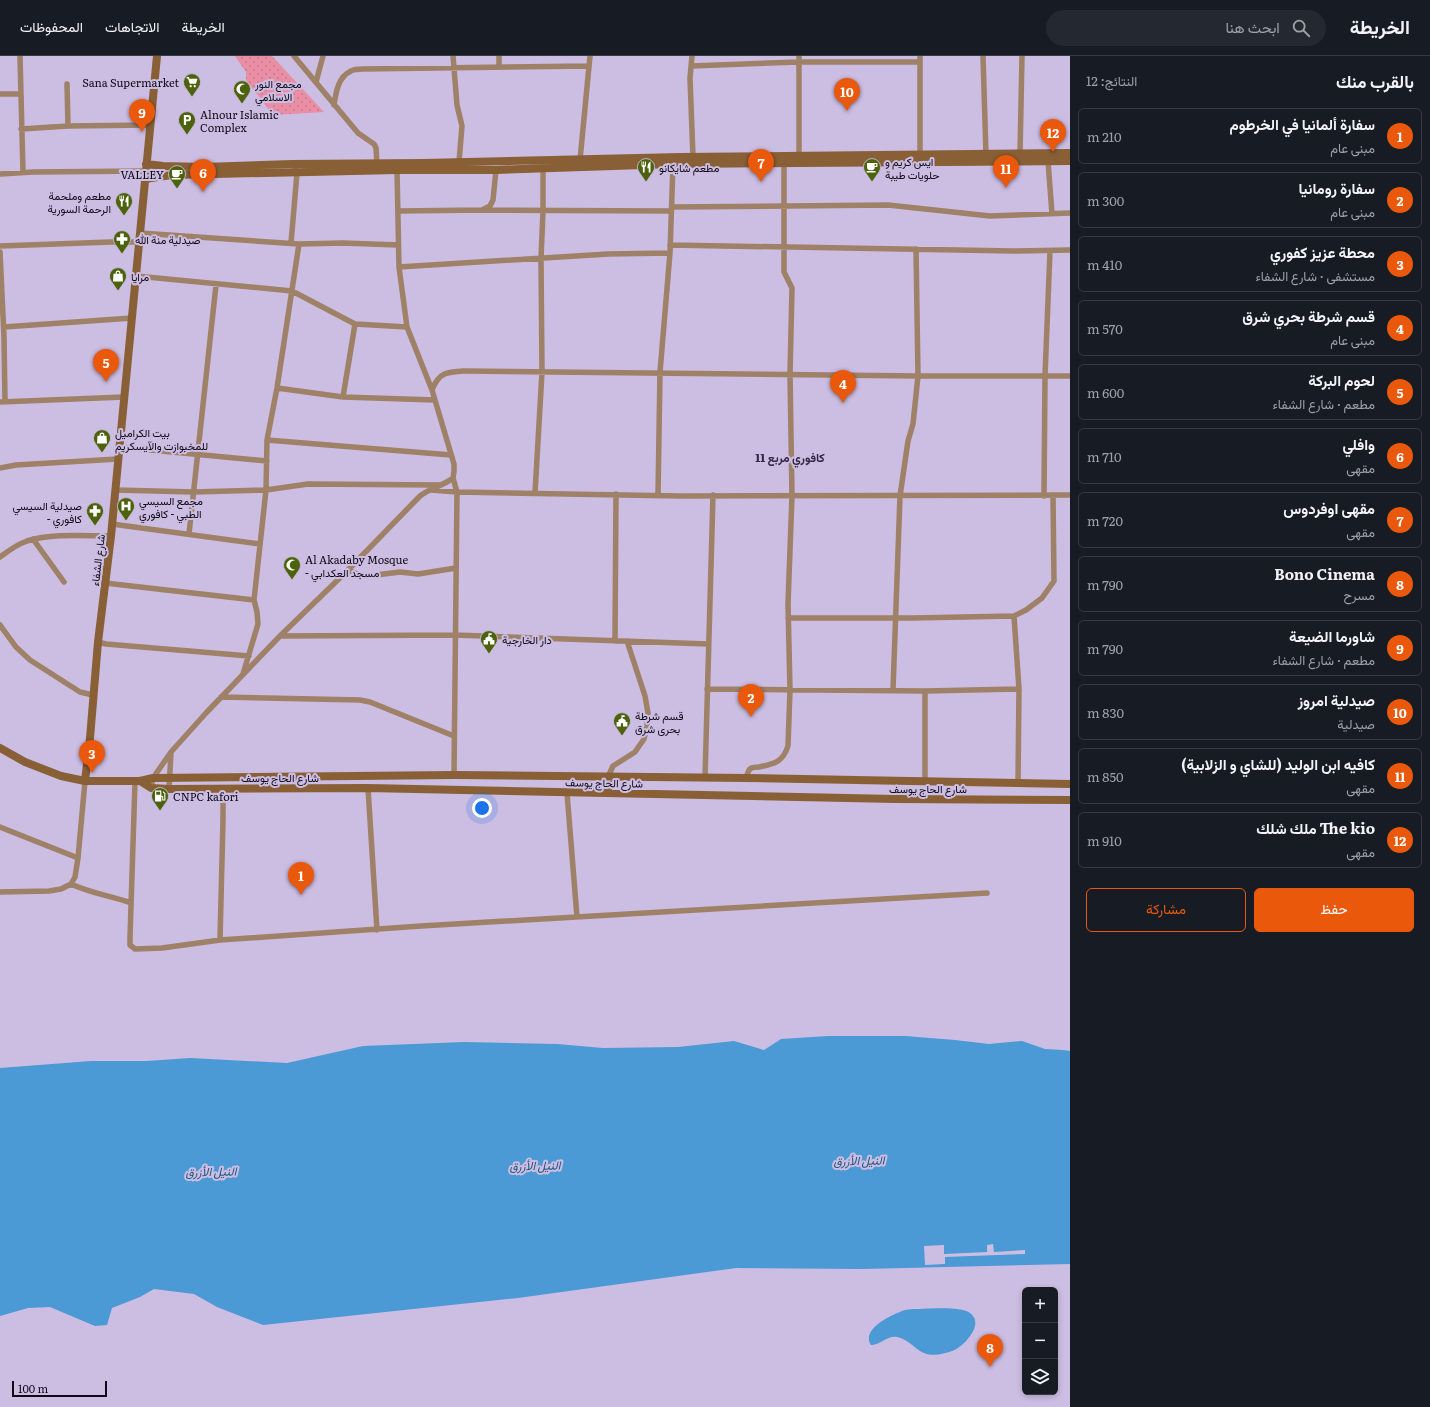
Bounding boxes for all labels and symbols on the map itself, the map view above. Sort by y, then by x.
supermarket icon: Sana Supermarket [182,72,202,97]
place label: Sana Supermarket [82,74,180,90]
place label: مجمع النور الاسلامي [254,75,302,107]
pin: 10 [834,78,860,111]
mosque icon: مجمع النور الاسلامي [232,79,252,104]
pin: 9 [129,99,155,132]
place label: Alnour Islamic Complex [200,106,279,135]
parking icon: Alnour Islamic Complex [177,110,197,135]
pin: 12 [1040,119,1066,152]
pin: 7 [748,149,774,182]
place label: ايس كريم و حلويات طيبة [885,153,940,182]
pin: 11 [993,155,1019,188]
restaurant icon: مطعم شايكانو [636,157,656,182]
cafe icon: ايس كريم و حلويات طيبة [862,157,882,182]
pin: 6 [190,159,216,192]
place label: مطعم شايكانو [659,159,719,176]
cafe icon: VALLEY [167,164,187,189]
place label: VALLEY [120,166,164,182]
place label: مطعم وملحمة الرحمة السورية [48,187,111,216]
restaurant icon: مطعم وملحمة الرحمة السورية [114,191,134,216]
pharmacy icon: صيدلية منة الله [112,229,132,254]
place label: صيدلية منة الله [135,231,200,247]
shop icon: مرايا [108,266,128,291]
place label: مرايا [131,268,149,284]
pin: 5 [93,349,119,382]
pin: 4 [830,370,856,403]
place label: بيت الكراميل للمخبوازت والآيسكريم [115,424,208,454]
shop icon: بيت الكراميل للمخبوازت والآيسكريم [92,428,112,453]
district label: كافوري مربع 11 [755,448,825,468]
place label: مجمع السيسي الطبي - كافوري [139,492,203,524]
hospital icon: مجمع السيسي الطبي - كافوري [116,496,136,521]
place label: صيدلية السيسي - كافوري [12,497,82,529]
pharmacy icon: صيدلية السيسي - كافوري [85,501,105,526]
street label: شارع الشفاء [86,533,109,587]
place label: Al Akadaby Mosque - مسجد العكدابي [305,551,409,583]
mosque icon: Al Akadaby Mosque - مسجد العكدابي [282,555,302,580]
public building icon: دار الخارجية [479,629,499,654]
place label: دار الخارجية [502,631,552,647]
pin: 2 [738,684,764,717]
place label: قسم شرطة بحرى شرق [635,707,683,736]
public building icon: قسم شرطة بحرى شرق [612,711,632,736]
pin: 3 [79,740,105,773]
street label: شارع الحاج يوسف [241,769,319,786]
street label: شارع الحاج يوسف [565,773,643,792]
street label: شارع الحاج يوسف [889,780,967,797]
fuel station icon: CNPC kafori [150,786,170,811]
place label: CNPC kafori [173,788,239,804]
your location [472,798,492,818]
pin: 1 [288,862,314,895]
water label: النيل الأزرق [833,1151,886,1169]
water label: النيل الأزرق [509,1156,562,1174]
water label: النيل الأزرق [185,1162,238,1180]
pin: 8 [977,1334,1003,1367]
scale bar [12,1379,107,1398]

